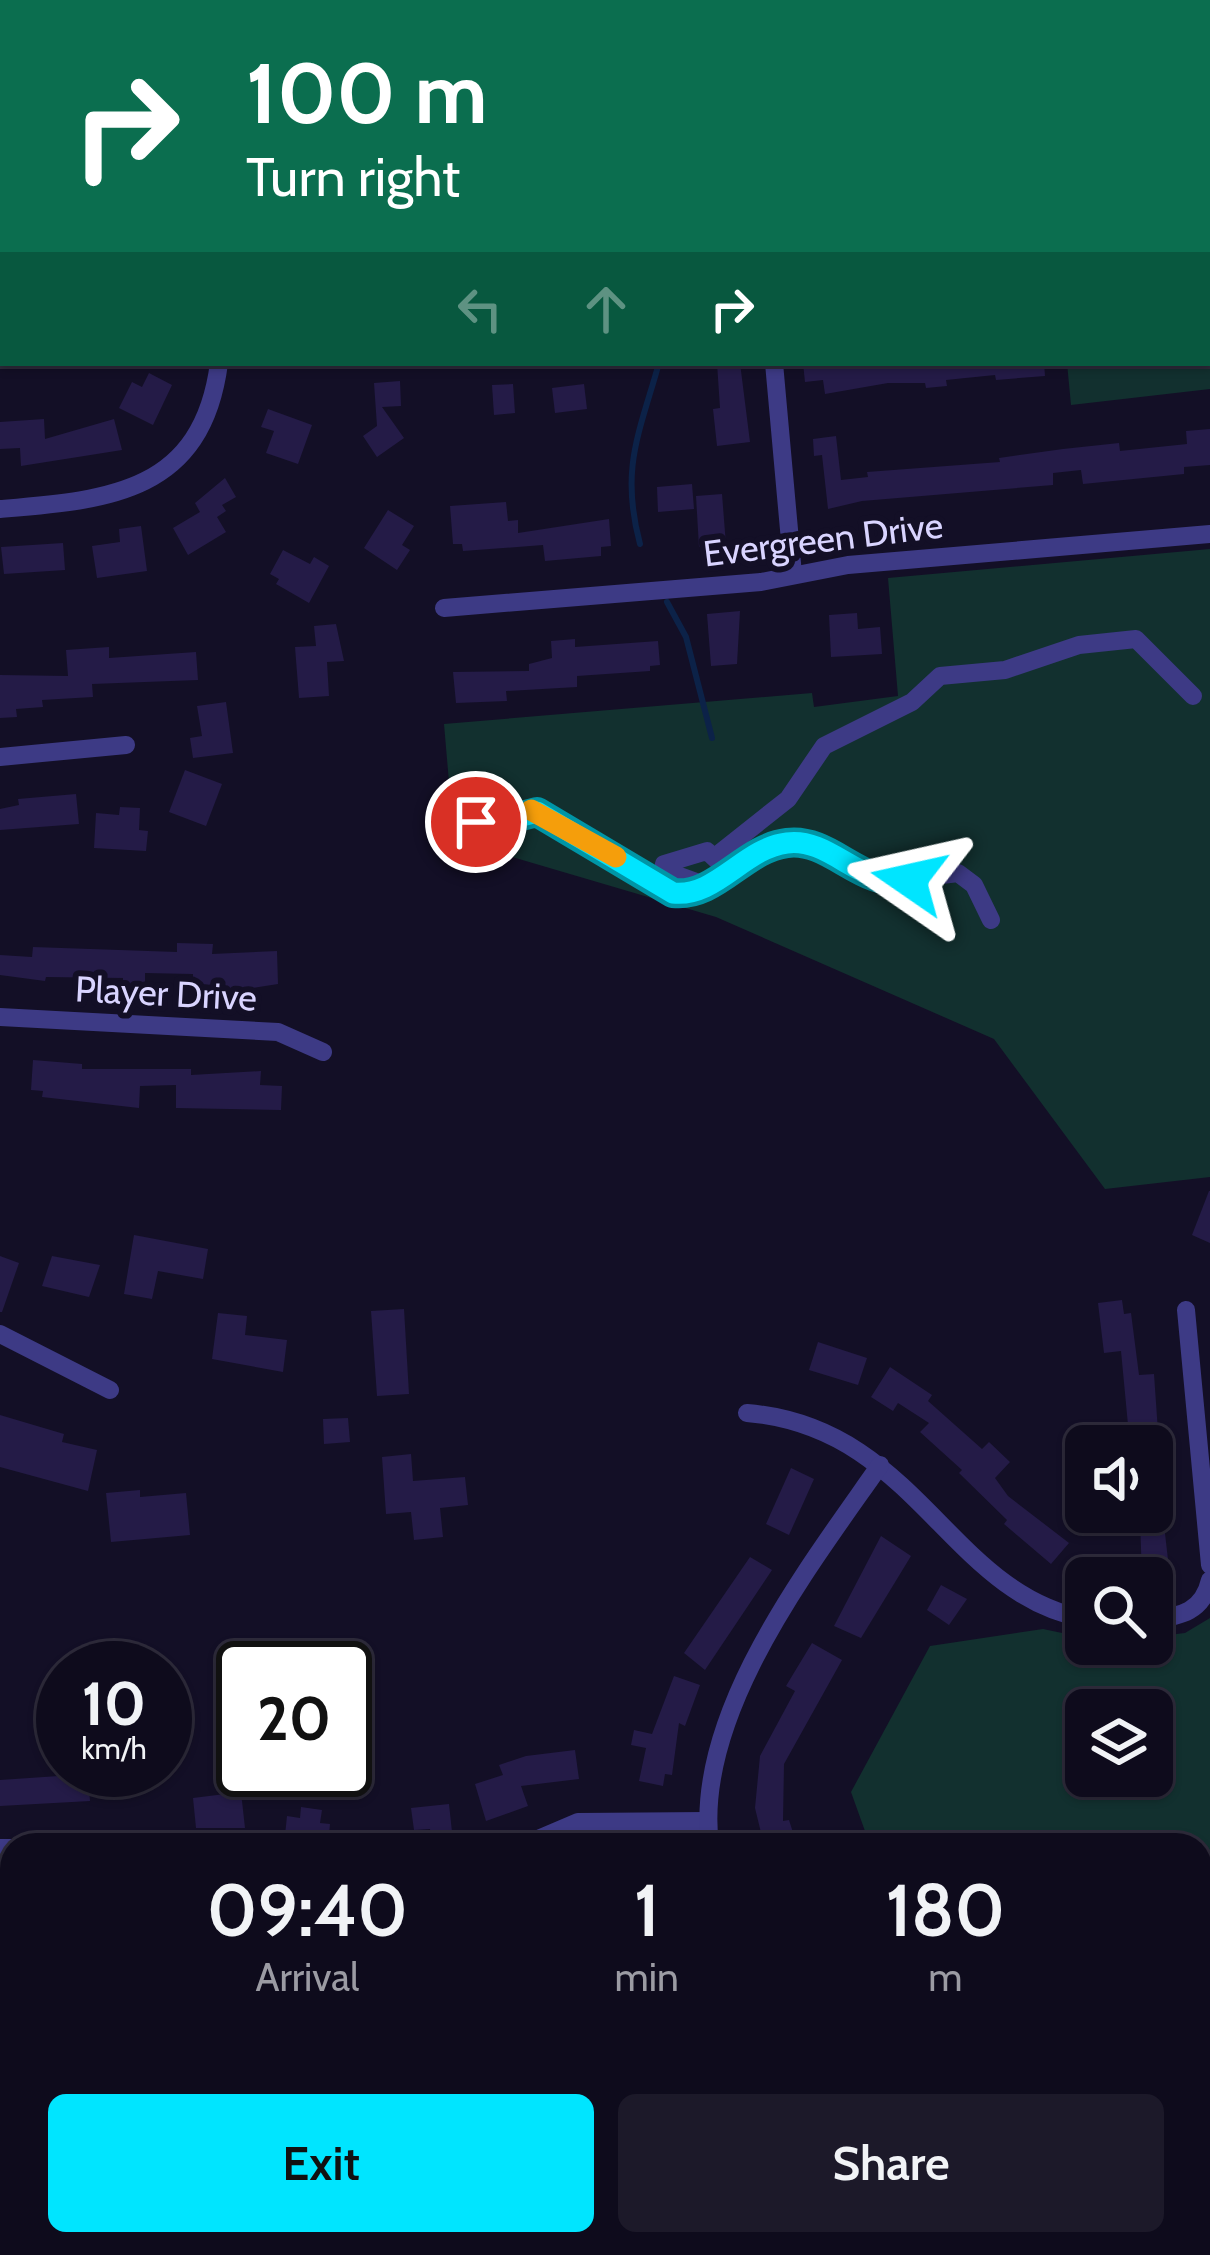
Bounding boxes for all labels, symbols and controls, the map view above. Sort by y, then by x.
text: 100 m [246,42,488,144]
icon: right [48,48,204,204]
text: Turn right [246,144,460,210]
icon: left [447,276,513,342]
icon: ahead [573,276,639,342]
icon: right [699,276,765,342]
street label: Evergreen Drive [701,502,945,576]
pin [425,771,527,873]
icon: arrive [443,789,509,855]
position arrow [846,817,972,943]
street label: Player Drive [74,966,258,1020]
map controls [1065,1425,1173,1797]
button: sound [1065,1425,1173,1533]
button: search [1065,1557,1173,1665]
speed limit sign: 20 [216,1641,372,1797]
text: 10 [82,1667,146,1740]
button: layers [1065,1689,1173,1797]
text: km/h [81,1730,147,1767]
text: 09:40 [207,1867,408,1954]
text: 1 [634,1867,659,1954]
text: 180 [886,1867,1005,1954]
text: Arrival [255,1953,359,2001]
text: min [615,1953,679,2001]
text: m [928,1953,963,2001]
button: Exit [48,2094,594,2232]
button: Share [618,2094,1164,2232]

